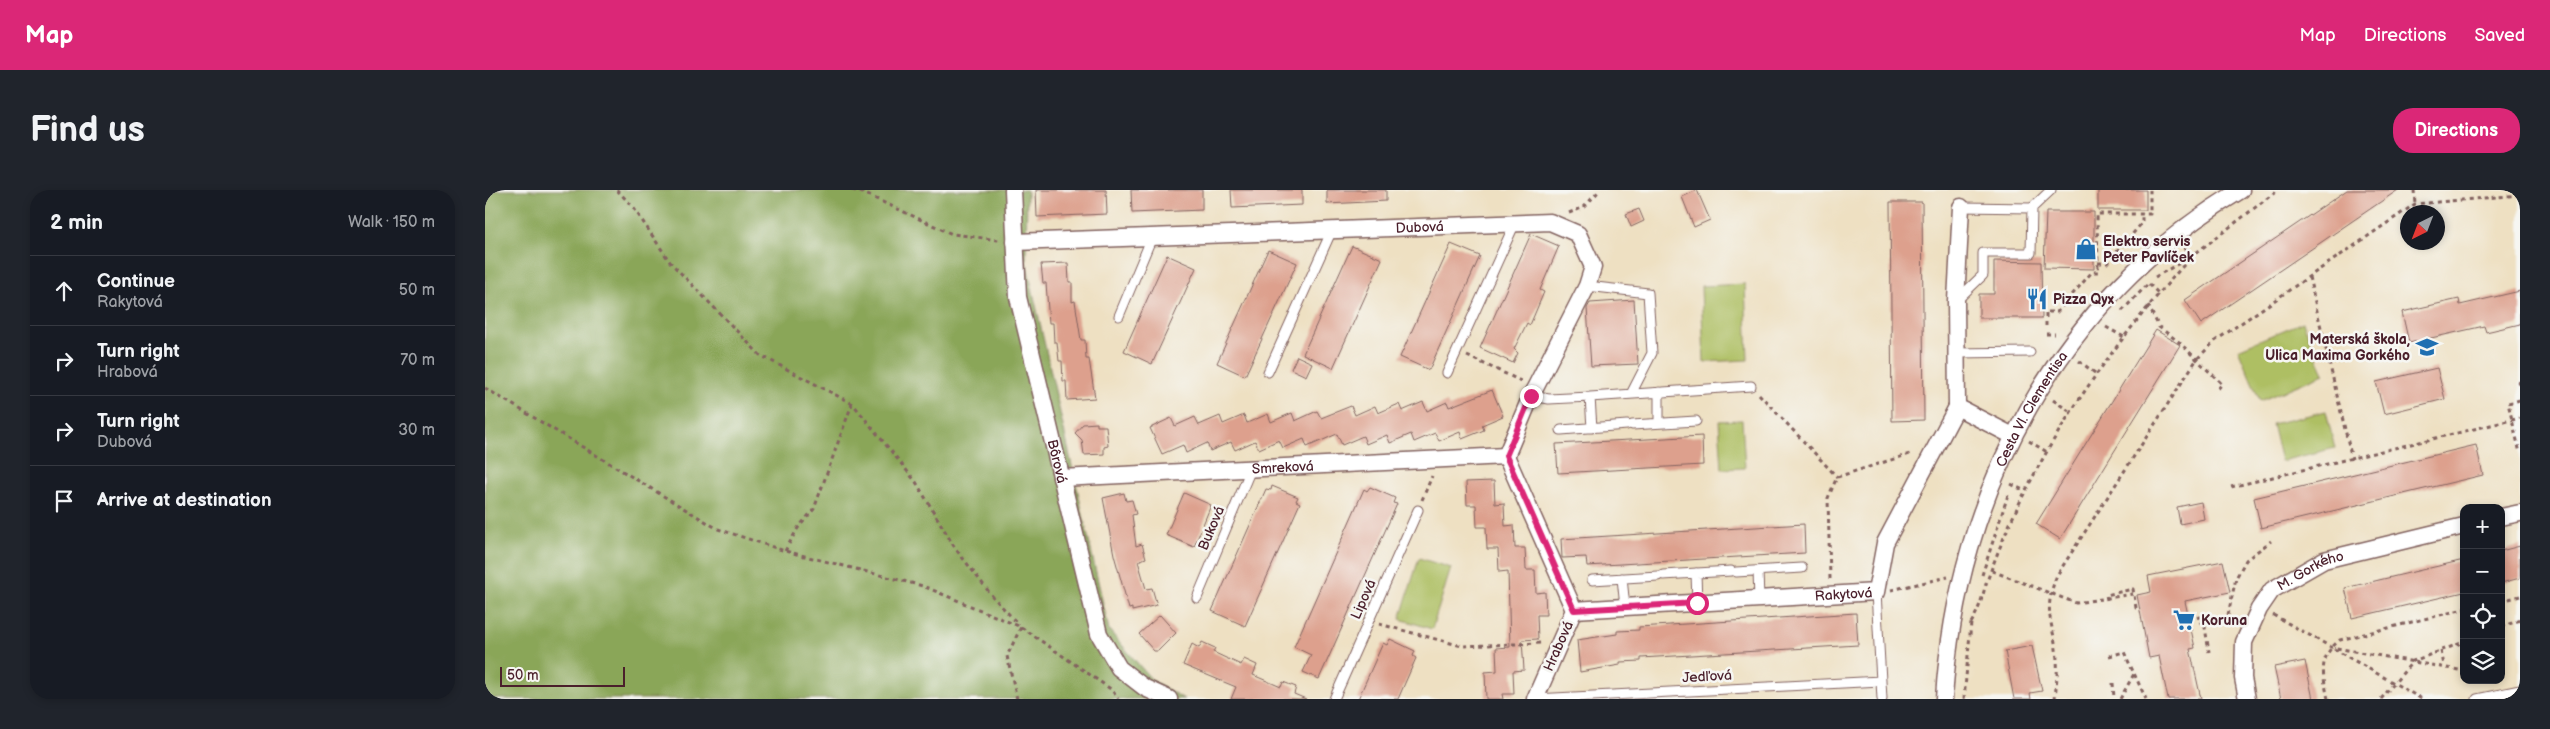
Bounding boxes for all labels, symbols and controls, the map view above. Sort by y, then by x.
text: Map [25,21,73,50]
text: Map [2300,25,2336,46]
text: Directions [2364,25,2446,46]
text: Saved [2474,25,2525,46]
button: Directions [2393,108,2520,153]
text: Find us [30,109,145,152]
north arrow [2400,205,2445,250]
text: 2 min [50,210,103,235]
text: Walk · 150 m [348,213,435,232]
street label: Dubová [1395,218,1444,237]
place label: Elektro servis Peter Pavlíček [2103,233,2195,266]
shop icon: Elektro servis Peter Pavlíček [2073,236,2099,262]
text: Continue [97,270,175,293]
icon: ahead [50,277,78,305]
text: 50 m [399,281,435,300]
restaurant icon: Pizza Qyx [2024,286,2050,312]
place label: Pizza Qyx [2053,291,2115,308]
text: Rakytová [97,293,163,312]
place label: Materská škola, Ulica Maxima Gorkého [2265,331,2410,364]
school or university icon: Materská škola, Ulica Maxima Gorkého [2414,334,2440,360]
text: Turn right [97,340,180,363]
icon: right [50,347,78,375]
street label: Cesta Vl. Clementisa [1992,348,2071,470]
text: 70 m [400,351,435,370]
text: Hrabová [97,363,158,382]
route end [1520,385,1543,408]
text: Turn right [97,410,180,433]
icon: right [50,417,78,445]
text: 30 m [398,421,435,440]
text: Dubová [97,433,152,452]
street label: Bôrová [1043,438,1070,485]
street label: Smreková [1251,458,1314,478]
icon: arrive [50,487,78,515]
text: Arrive at destination [97,489,272,512]
street label: Buková [1195,503,1228,553]
map controls [2460,504,2505,684]
button: + [2460,504,2505,549]
street label: M. Gorkého [2274,548,2345,594]
button: − [2460,549,2505,594]
street label: Lipová [1347,577,1380,622]
street label: Rakytová [1814,584,1873,605]
route start [1686,592,1709,615]
button: locate [2460,594,2505,639]
supermarket icon: Koruna [2171,607,2197,633]
place label: Koruna [2201,612,2247,629]
street label: Hrabová [1540,618,1577,674]
button: layers [2460,639,2505,684]
scale bar [500,664,625,687]
text: 50 m [507,667,539,684]
street label: Jedľová [1682,667,1732,686]

